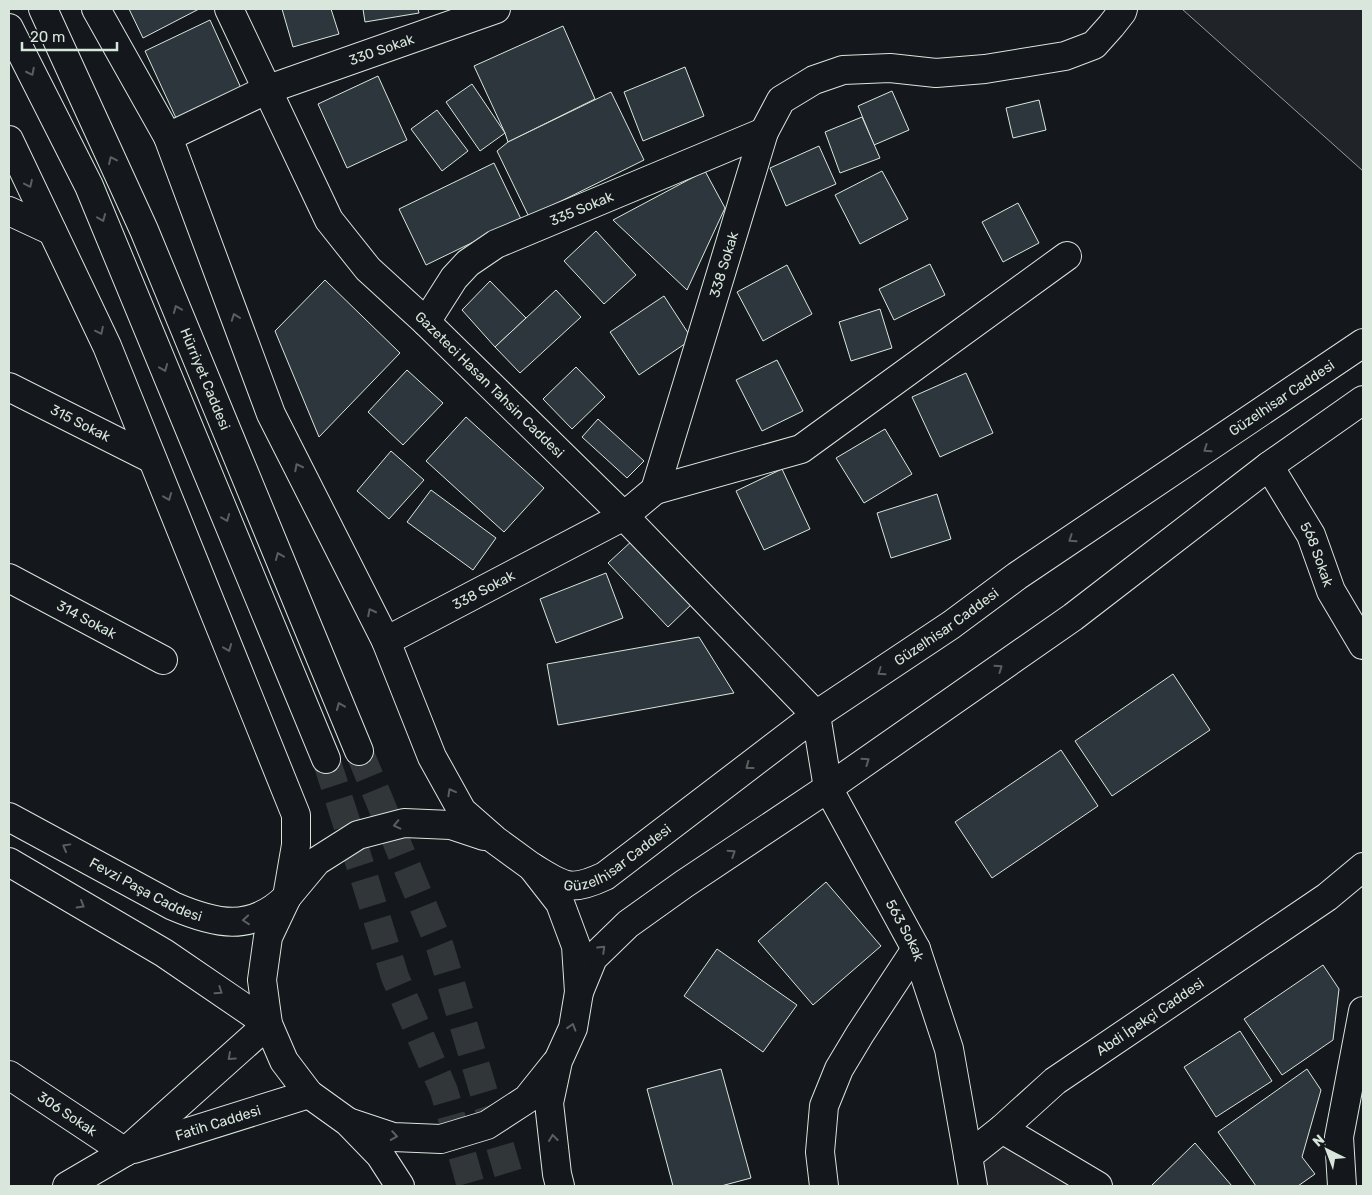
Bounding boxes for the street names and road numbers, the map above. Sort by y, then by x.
street label: 330 Sokak [346,30,417,69]
street label: 335 Sokak [547,187,616,229]
street label: 338 Sokak [706,229,742,300]
street label: Gazeteci Hasan Tahsin Caddesi [412,308,568,461]
street label: Hürriyet Caddesi [177,325,234,432]
street label: Güzelhisar Caddesi [1226,356,1338,439]
street label: 315 Sokak [48,401,114,445]
street label: 568 Sokak [1297,519,1337,590]
street label: 338 Sokak [449,566,518,613]
street label: Güzelhisar Caddesi [891,584,1002,669]
street label: 314 Sokak [54,597,120,643]
street label: Güzelhisar Caddesi [562,820,674,894]
street label: Fevzi Paşa Caddesi [87,854,204,925]
street label: 563 Sokak [882,896,928,964]
street label: Abdi İpekçi Caddesi [1093,974,1207,1059]
street label: 306 Sokak [34,1088,101,1140]
street label: Fatih Caddesi [173,1101,263,1144]

